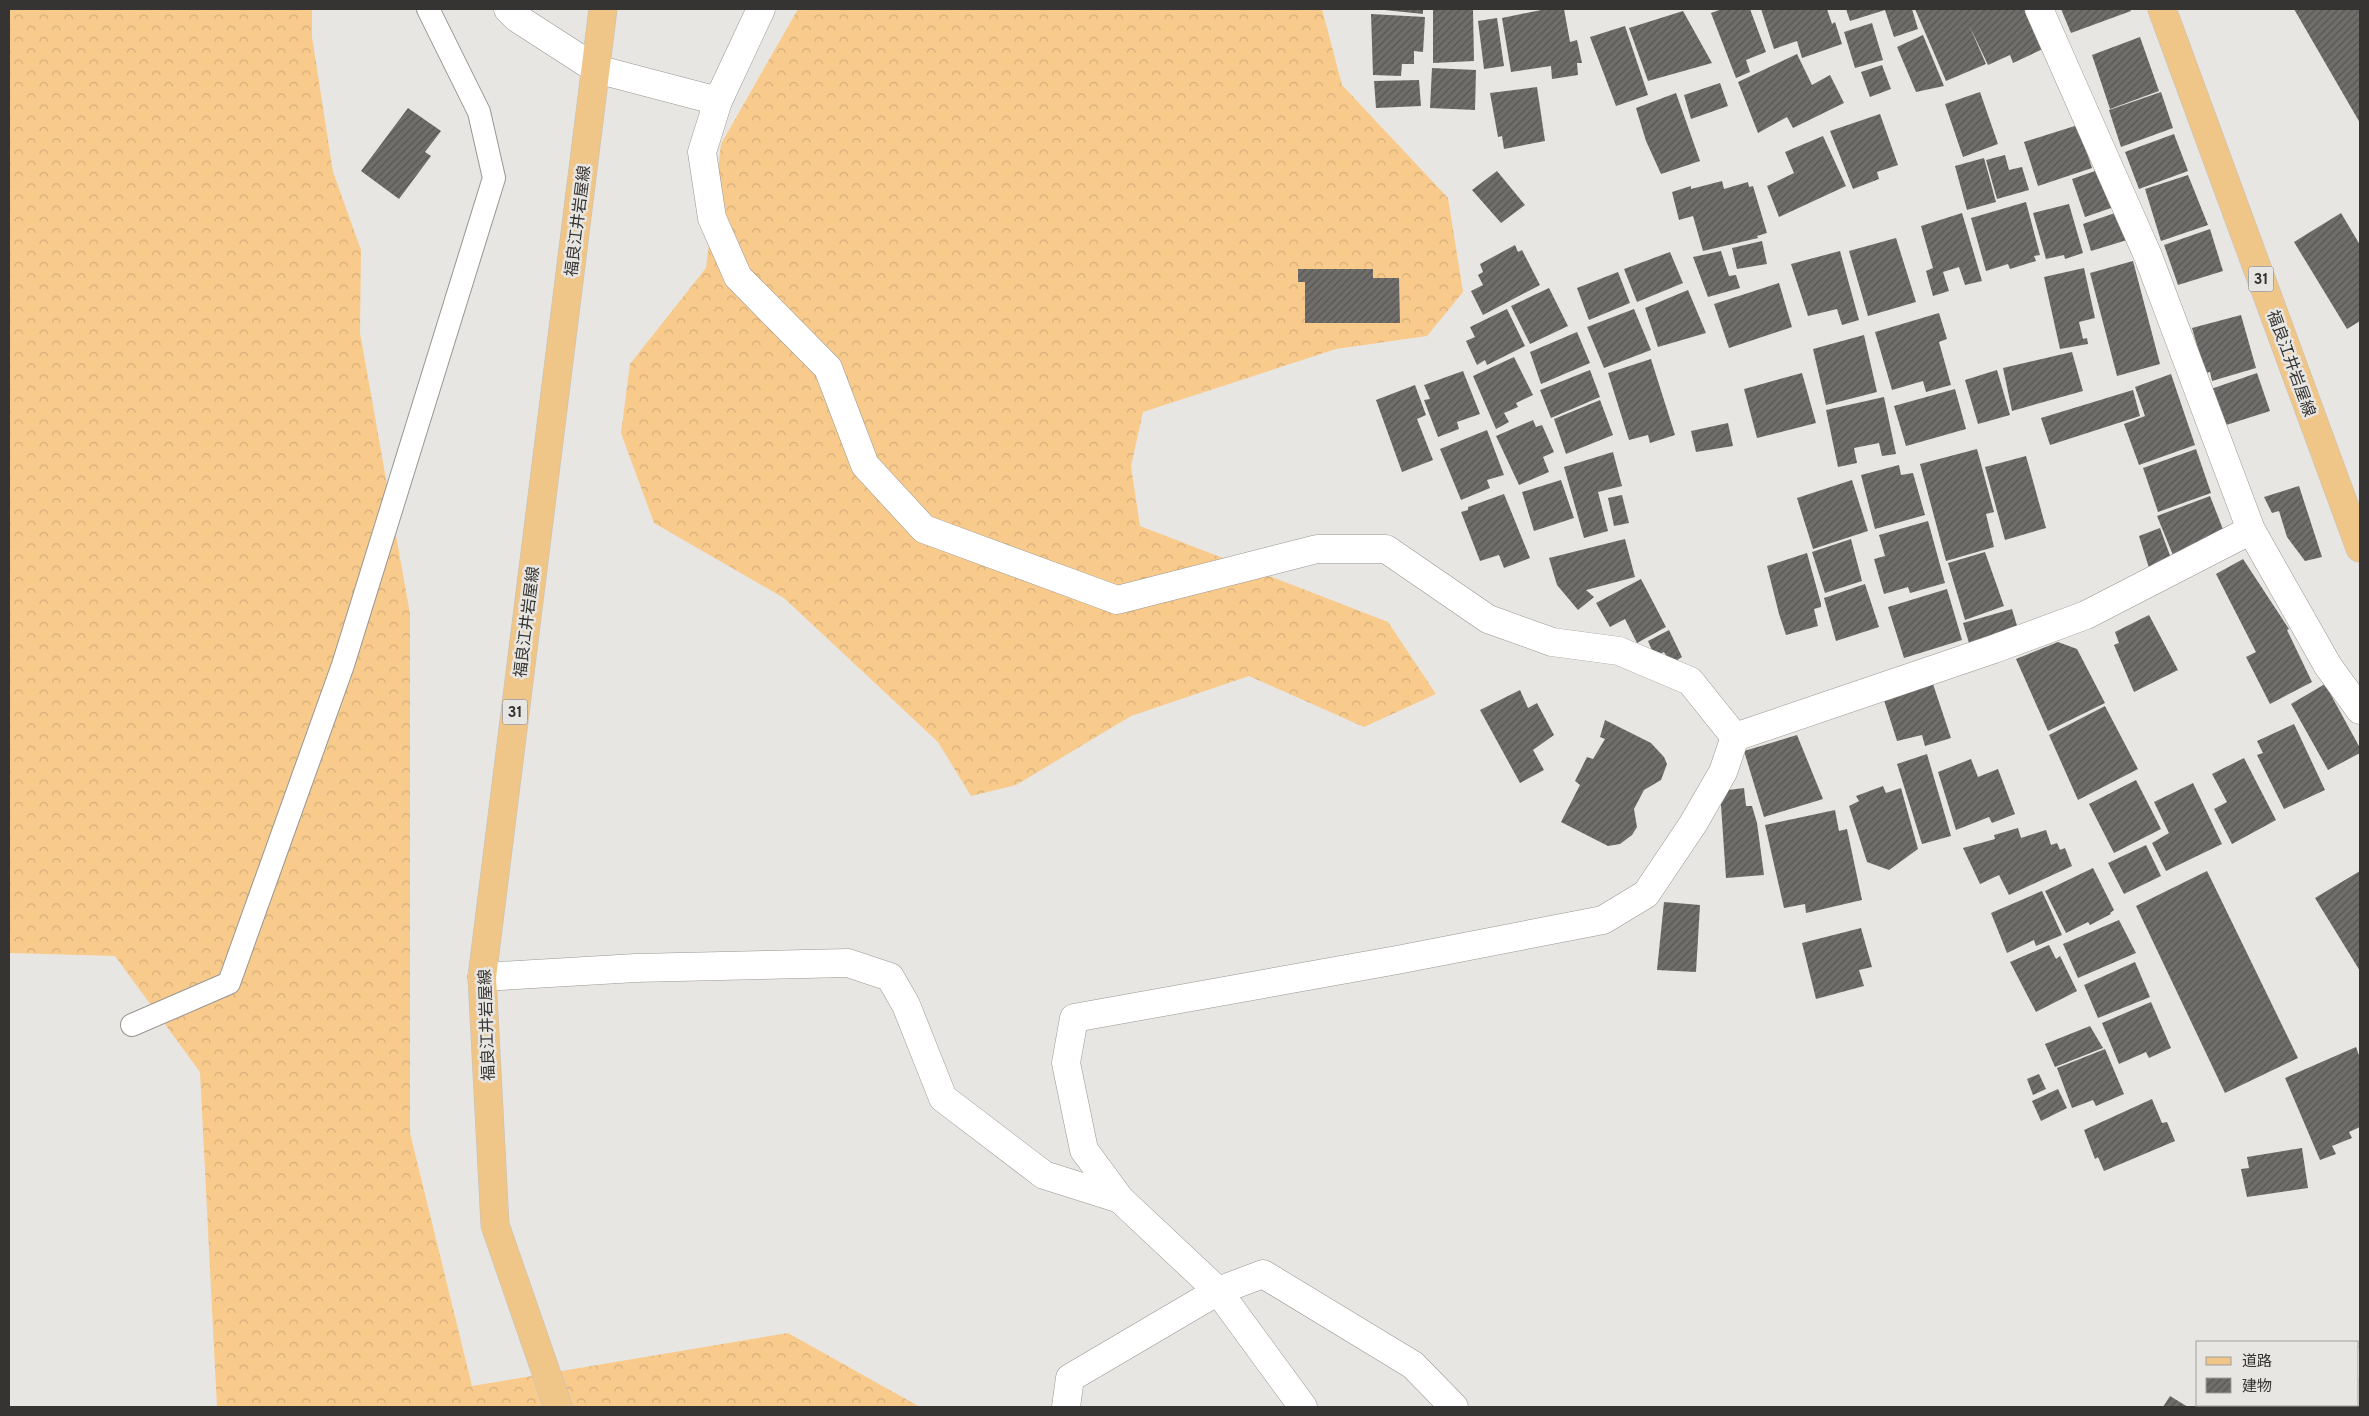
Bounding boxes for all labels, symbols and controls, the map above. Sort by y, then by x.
street label: 福良江井岩屋線 [562,164,596,278]
road number: 31 [2248,266,2274,292]
street label: 福良江井岩屋線 [2262,308,2319,420]
street label: 福良江井岩屋線 [511,565,545,679]
road number: 31 [502,700,528,724]
street label: 福良江井岩屋線 [476,969,500,1081]
legend [2196,1341,2359,1406]
text: 道路 [2242,1353,2272,1372]
text: 建物 [2242,1378,2272,1397]

